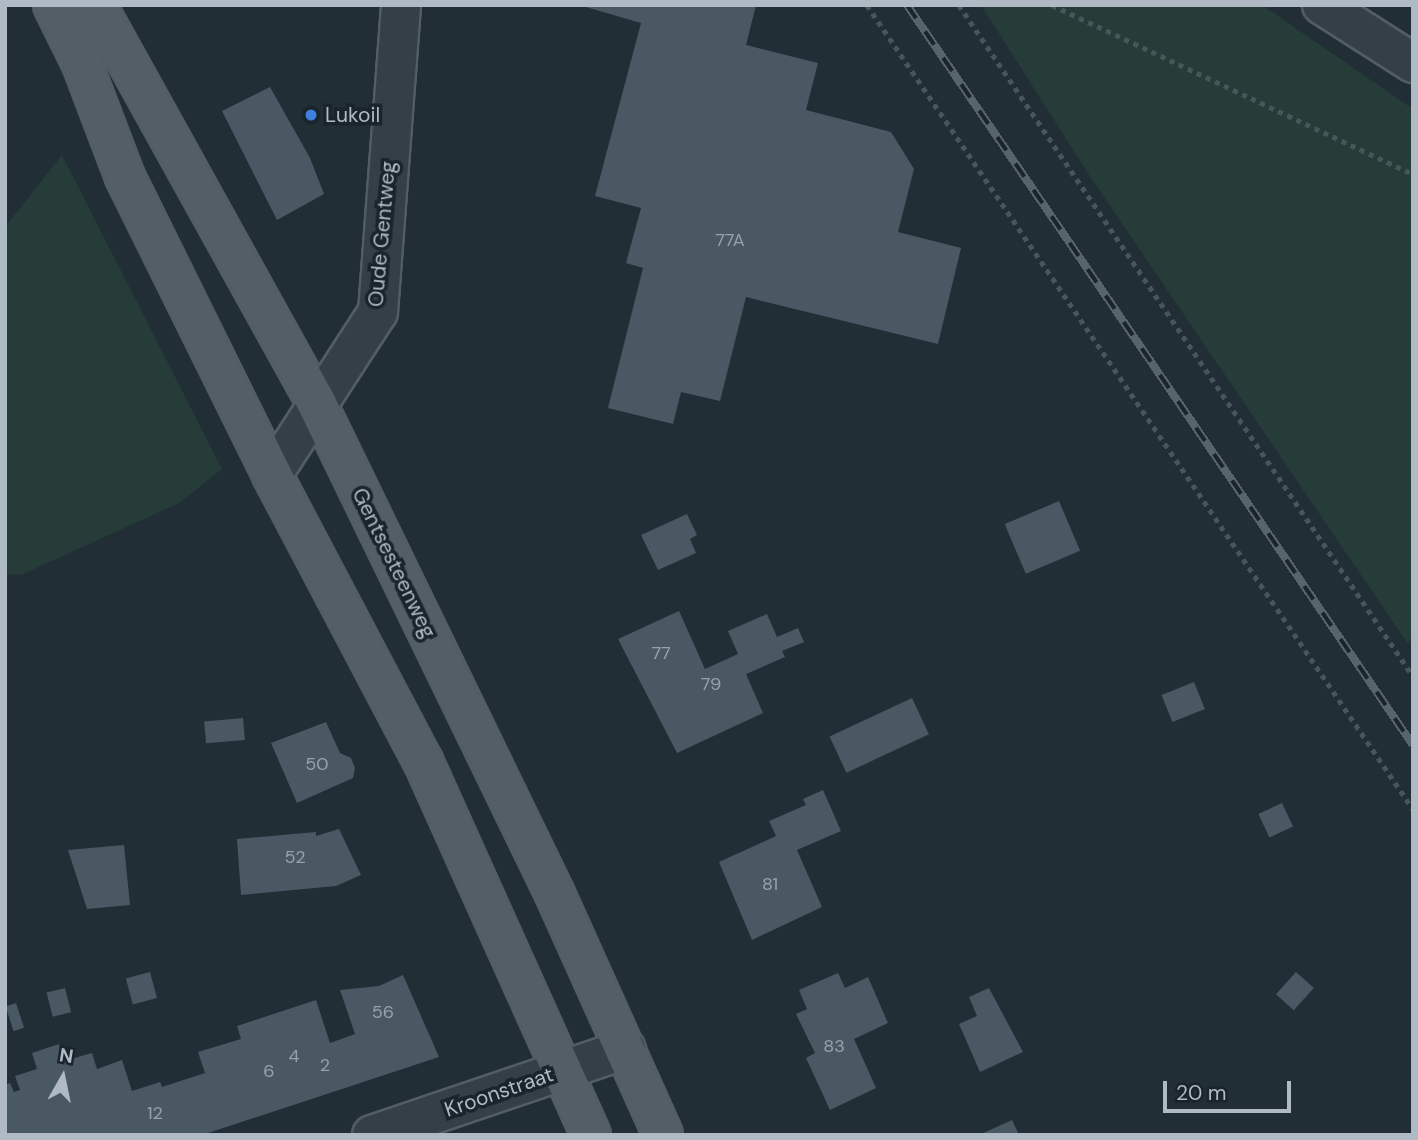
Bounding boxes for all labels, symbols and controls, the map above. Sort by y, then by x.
place label: Lukoil [325,102,380,128]
marker: Lukoil [303,107,319,123]
street label: Oude Gentweg [363,160,401,308]
house number: 77A [715,229,745,251]
street label: Gentsesteenweg [347,484,441,642]
house number: 77 [651,642,671,664]
house number: 79 [701,673,721,695]
house number: 50 [305,753,329,775]
house number: 52 [284,846,306,868]
house number: 81 [762,873,778,895]
house number: 56 [372,1001,394,1023]
house number: 83 [823,1035,845,1057]
north arrow [28,1042,98,1112]
text: N [58,1042,75,1069]
house number: 4 [289,1045,299,1067]
house number: 2 [320,1054,330,1076]
house number: 6 [263,1060,275,1082]
street label: Kroonstraat [441,1062,557,1122]
scale bar [1166,1066,1294,1110]
text: 20 m [1176,1079,1227,1107]
house number: 12 [147,1102,163,1124]

